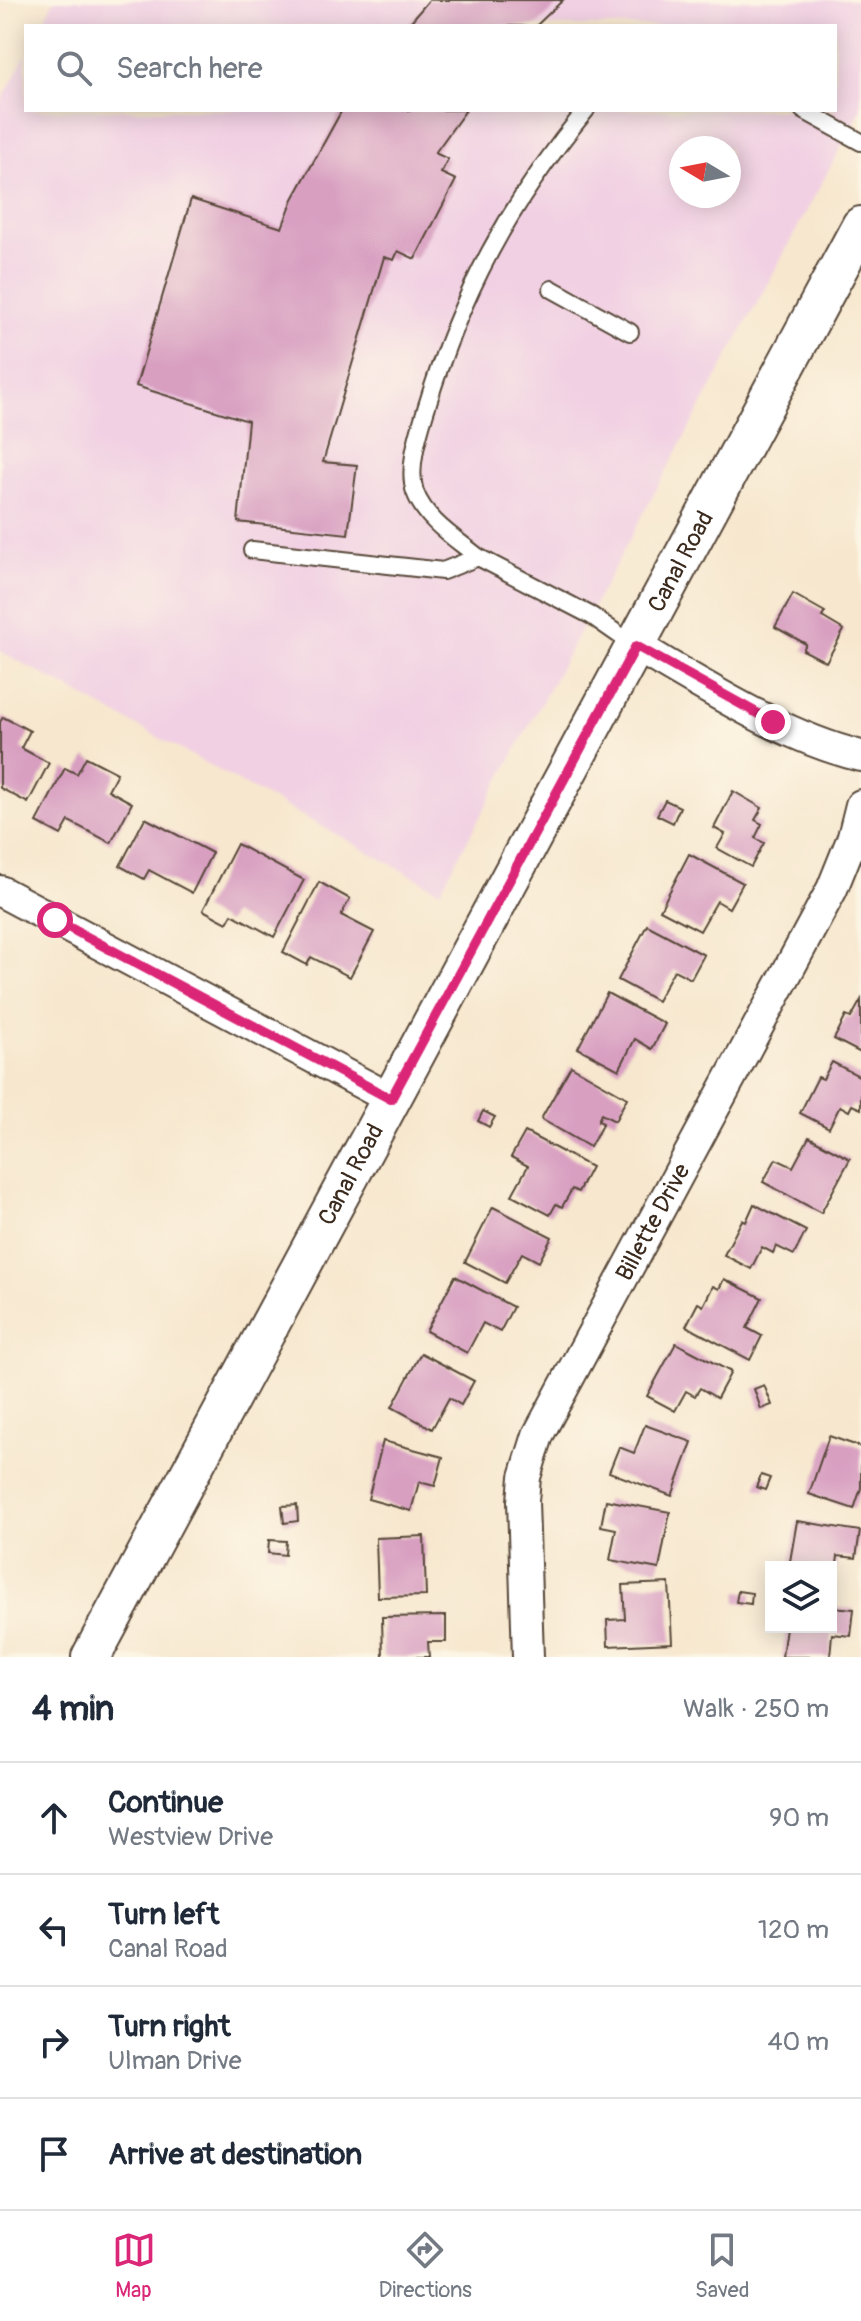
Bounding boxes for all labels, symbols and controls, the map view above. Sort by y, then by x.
search box [24,24,837,112]
icon: search [52,46,96,90]
text: Search here [116,50,263,87]
north arrow [669,136,741,208]
street label: Canal Road [642,506,720,617]
route end [755,704,791,740]
route start [37,902,73,938]
street label: Canal Road [312,1119,390,1230]
street label: Billette Drive [610,1159,697,1286]
map controls [765,1561,837,1633]
button: layers [765,1561,837,1633]
text: 4 min [32,1688,114,1731]
text: Walk · 250 m [683,1693,829,1725]
text: Continue [108,1784,223,1821]
icon: ahead [32,1796,76,1840]
text: 90 m [769,1802,829,1834]
text: Westview Drive [108,1821,273,1853]
text: Turn left [108,1896,219,1933]
icon: left [32,1908,76,1952]
text: 120 m [758,1914,829,1946]
text: Canal Road [108,1933,228,1965]
text: Turn right [108,2008,231,2045]
icon: right [32,2020,76,2064]
text: 40 m [767,2026,829,2058]
text: Ulman Drive [108,2045,242,2077]
icon: arrive [32,2132,76,2176]
text: Arrive at destination [108,2136,362,2173]
tab: Map [112,2228,156,2304]
tab: Directions [379,2228,472,2304]
tab: Saved [695,2228,749,2304]

